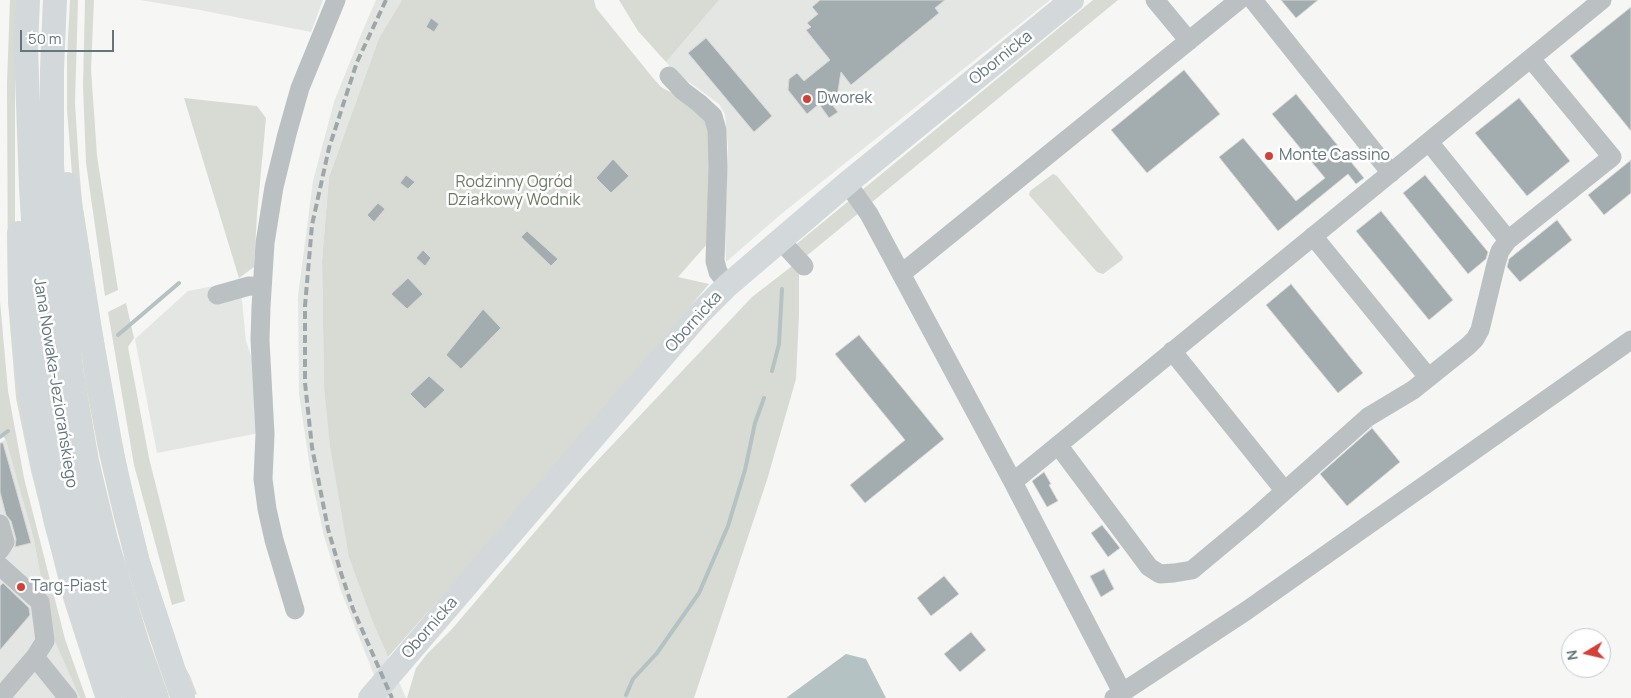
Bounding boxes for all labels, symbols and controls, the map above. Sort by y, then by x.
scale bar [22,20,116,52]
street label: Obornicka [966,27,1036,89]
text: 50 m [28,28,62,49]
place label: Dworek [817,89,872,109]
marker: Dworek [801,93,813,105]
place label: Monte Cassino [1279,146,1390,166]
marker: Monte Cassino [1263,150,1275,162]
park label: Rodzinny Ogród Działkowy Wodnik [448,173,580,211]
street label: Jana Nowaka-Jeziorańskiego [29,277,81,489]
street label: Obornicka [662,288,726,356]
place label: Targ-Piast [31,577,107,597]
marker: Targ-Piast [15,581,27,593]
street label: Obornicka [398,593,462,663]
north arrow [1561,628,1611,678]
text: N [1562,649,1582,662]

